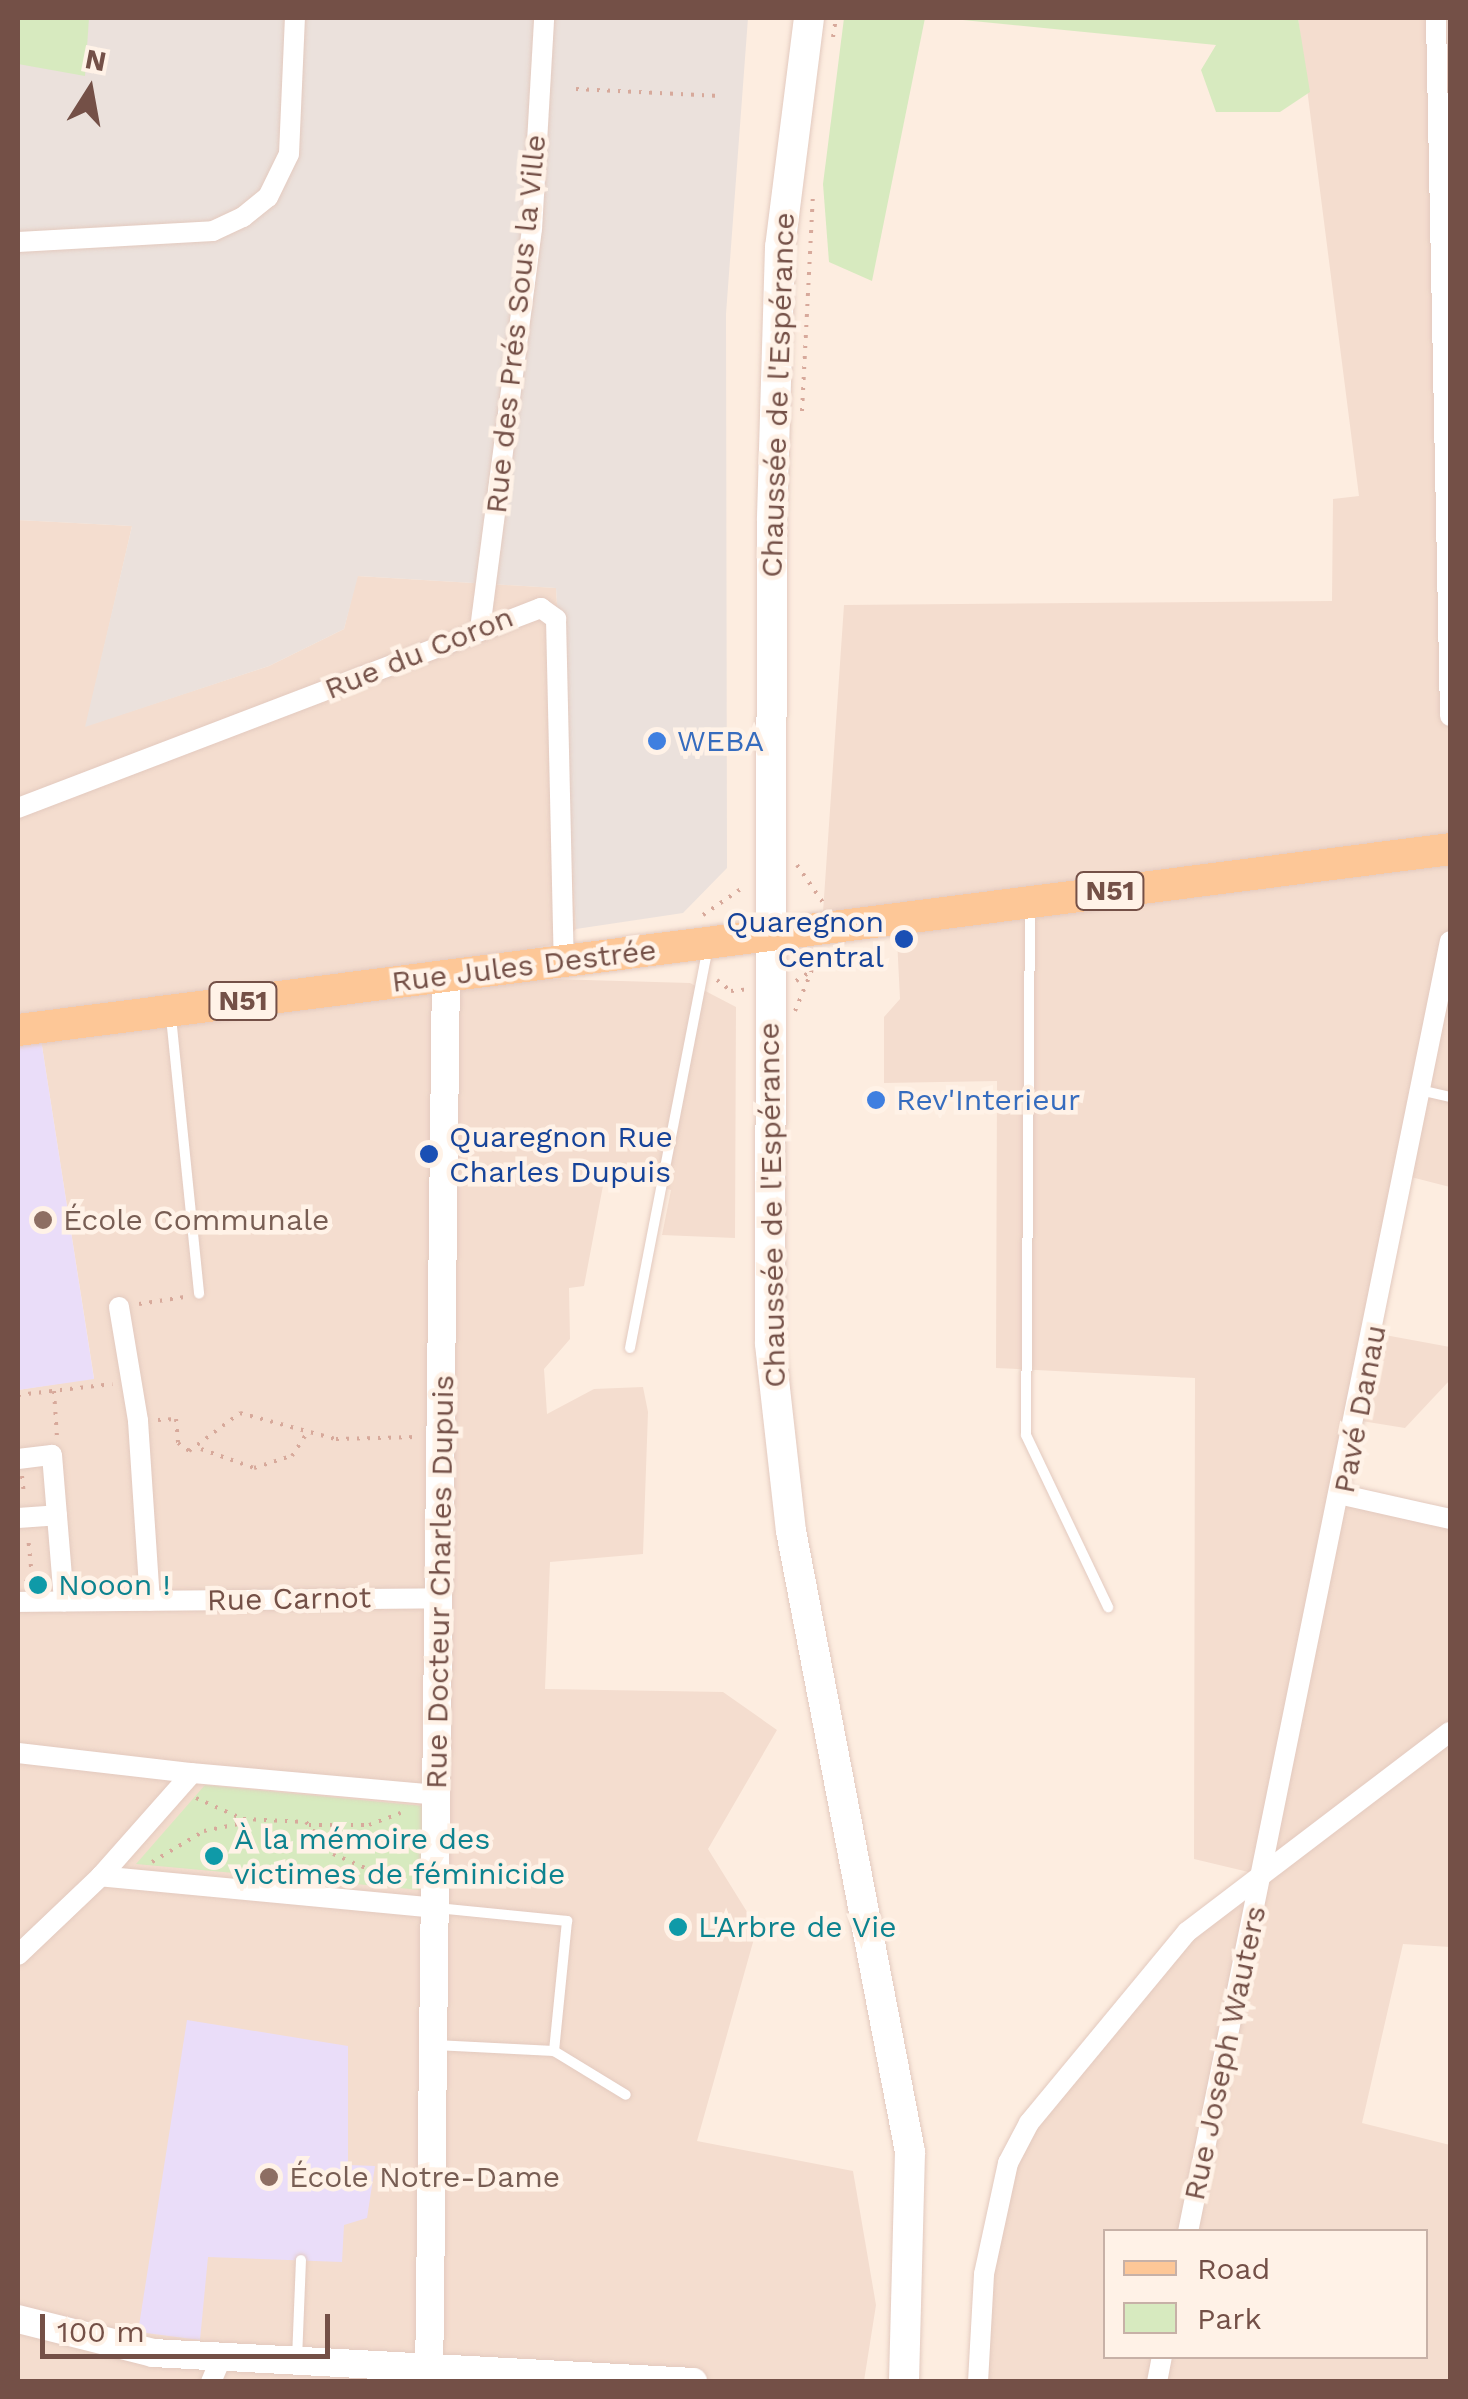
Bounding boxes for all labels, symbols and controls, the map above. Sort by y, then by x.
north arrow [40,40,140,140]
text: N [82,42,109,78]
street label: Rue des Prés Sous la Ville [478,132,554,516]
street label: Chaussée de l'Espérance [754,212,802,578]
street label: Rue du Coron [319,599,519,707]
place label: WEBA [677,723,764,759]
marker: WEBA [646,730,668,752]
road number: N51 [1075,868,1145,914]
place label: Quaregnon Central [726,904,884,974]
marker: Quaregnon Central [893,928,915,950]
street label: Rue Jules Destrée [389,932,659,1000]
road number: N51 [208,978,278,1024]
street label: Chaussée de l'Espérance [751,1022,793,1388]
place label: Rev'Interieur [896,1082,1080,1118]
marker: Rev'Interieur [865,1089,887,1111]
place label: Quaregnon Rue Charles Dupuis [449,1119,673,1190]
marker: Quaregnon Rue Charles Dupuis [418,1143,440,1165]
place label: École Communale [63,1202,329,1238]
marker: École Communale [32,1209,54,1231]
street label: Pavé Danau [1326,1322,1394,1496]
street label: Rue Docteur Charles Dupuis [418,1374,462,1790]
place label: Nooon ! [58,1567,171,1603]
marker: Nooon ! [27,1574,49,1596]
street label: Rue Carnot [207,1580,371,1618]
place label: À la mémoire des victimes de féminicide [234,1821,566,1892]
marker: À la mémoire des victimes de féminicide [203,1845,225,1867]
street label: Rue Joseph Wauters [1176,1902,1274,2204]
place label: L'Arbre de Vie [698,1909,898,1945]
marker: L'Arbre de Vie [667,1916,689,1938]
place label: École Notre-Dame [289,2159,560,2195]
marker: École Notre-Dame [258,2166,280,2188]
legend [1103,2229,1428,2359]
text: Road [1197,2251,1270,2286]
scale bar [45,2294,335,2356]
text: Park [1197,2301,1262,2336]
text: 100 m [57,2314,145,2349]

